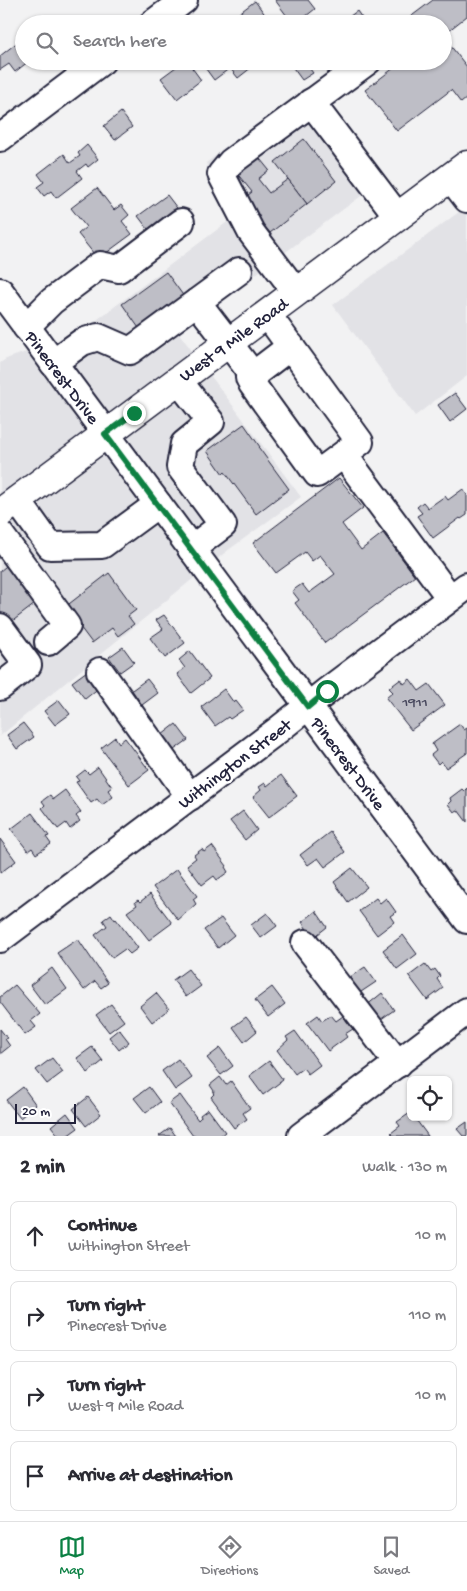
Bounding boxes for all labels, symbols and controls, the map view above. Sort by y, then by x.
search box [15,15,452,70]
icon: search [33,29,61,57]
text: Search here [73,31,167,54]
street label: West 9 Mile Road [176,294,294,388]
street label: Pinecrest Drive [19,327,103,430]
route end [123,402,146,425]
route start [316,680,339,703]
house number: 1911 [401,694,428,712]
street label: Pinecrest Drive [305,713,389,816]
street label: Withington Street [175,715,298,814]
map controls [407,1076,452,1121]
button: locate [407,1076,452,1121]
scale bar [15,1101,76,1124]
text: 20 m [22,1104,50,1121]
text: 2 min [20,1156,65,1181]
text: Walk · 130 m [362,1159,447,1178]
text: Continue [68,1215,137,1238]
icon: ahead [21,1222,49,1250]
text: 10 m [415,1227,446,1246]
text: Withington Street [68,1238,189,1257]
text: Turn right [68,1295,144,1318]
icon: right [21,1302,49,1330]
text: 110 m [409,1307,446,1326]
text: Pinecrest Drive [68,1318,167,1337]
text: Turn right [68,1375,144,1398]
icon: right [21,1382,49,1410]
text: 10 m [415,1387,446,1406]
text: West 9 Mile Road [68,1398,183,1417]
icon: arrive [21,1462,49,1490]
text: Arrive at destination [68,1465,232,1488]
tab: Map [58,1533,86,1580]
tab: Directions [201,1533,258,1580]
tab: Saved [373,1533,409,1580]

